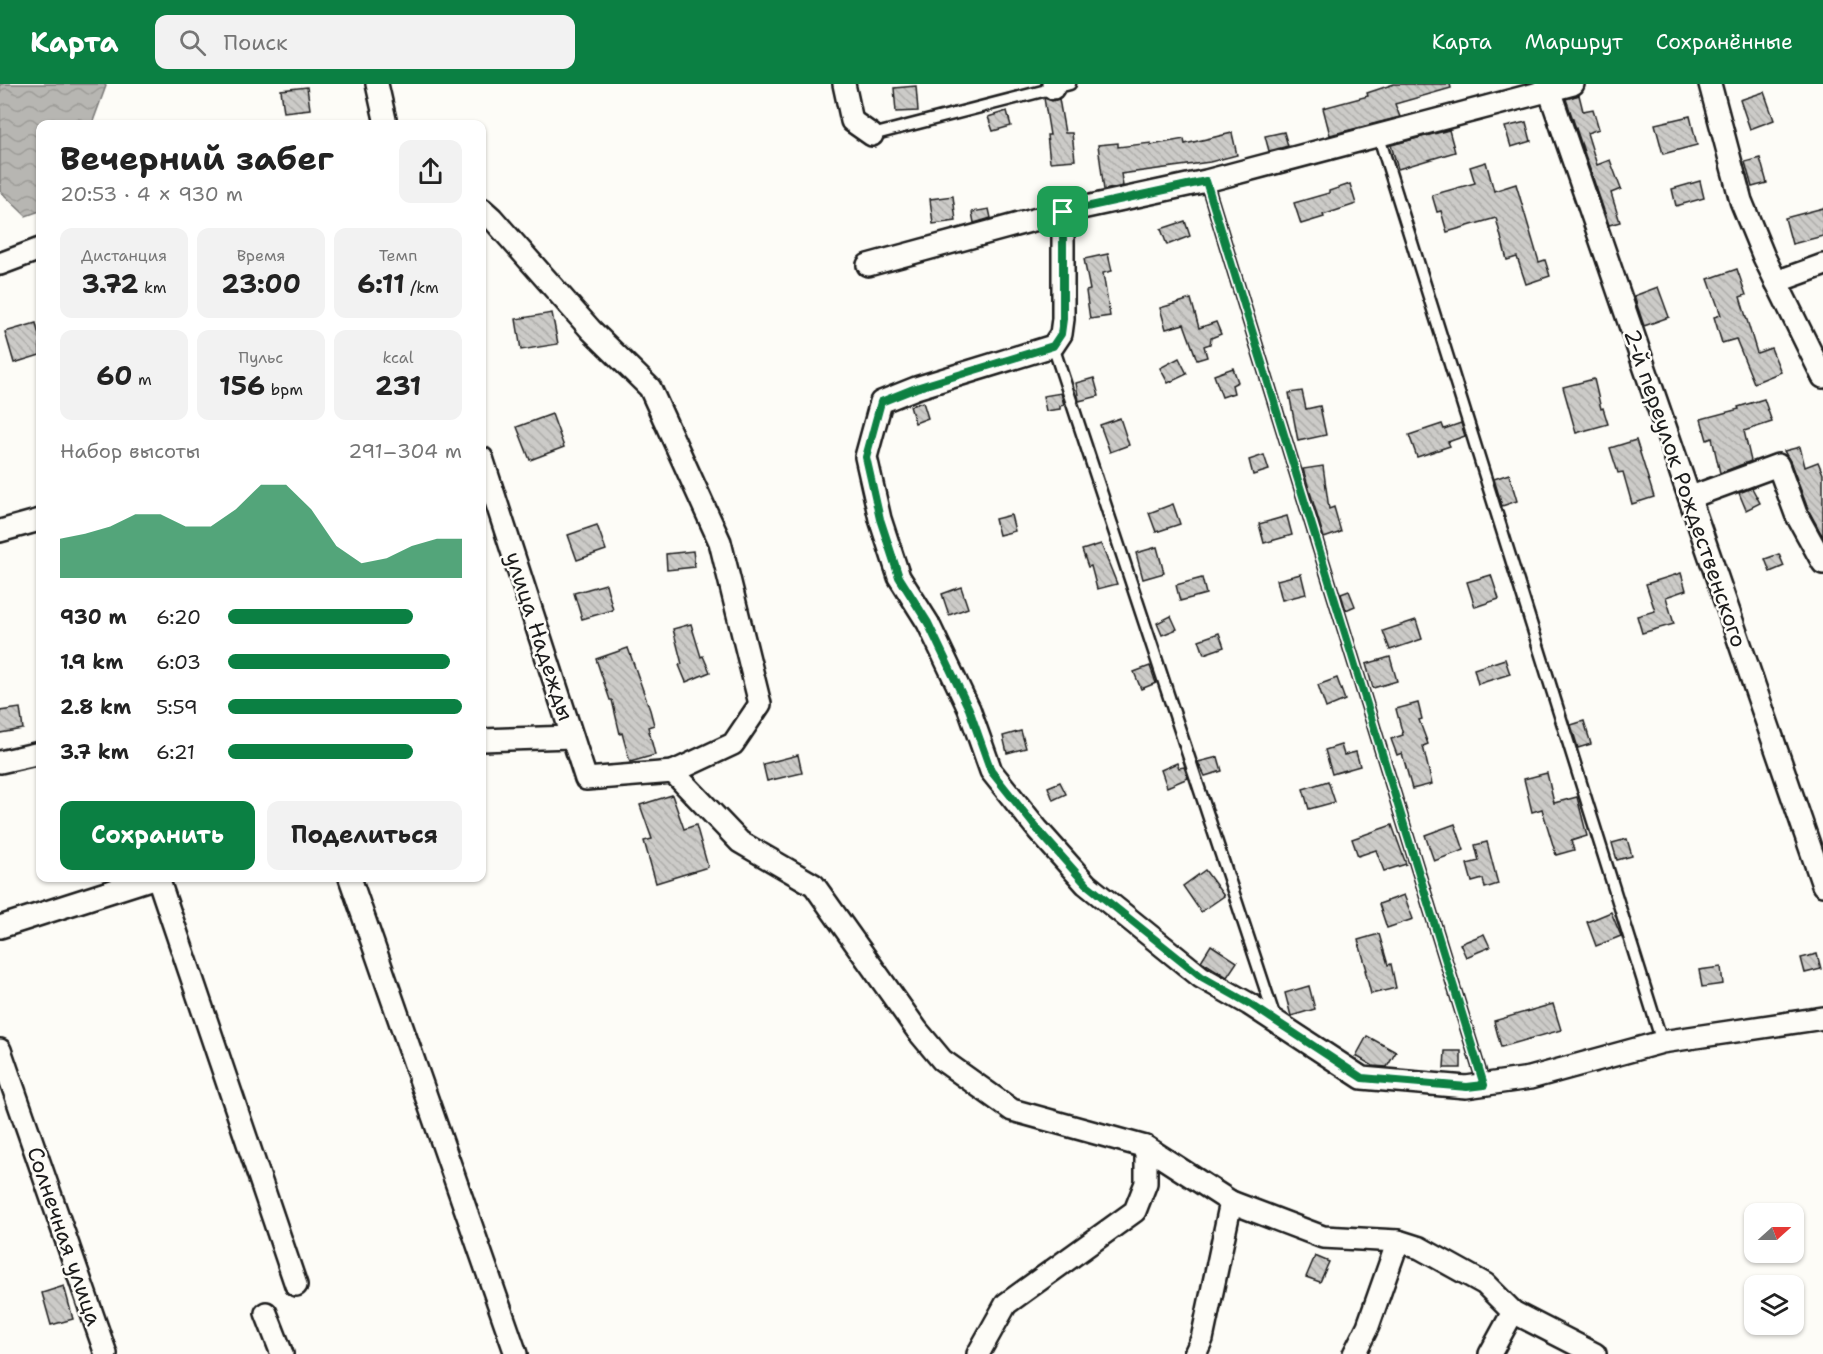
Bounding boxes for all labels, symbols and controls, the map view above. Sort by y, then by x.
search box [155,15,575,69]
text: Карта [30,23,119,61]
icon: search [176,26,209,59]
text: Поиск [224,28,288,57]
text: Карта [1432,28,1492,56]
text: Маршрут [1525,28,1623,56]
text: Сохранённые [1656,28,1793,56]
text: Вечерний забег [60,136,334,181]
button: share [399,140,462,203]
text: 20:53 · 4 × 930 m [60,181,243,207]
pin [1037,186,1088,237]
icon: arrive [1046,195,1079,228]
text: Дистанция [81,245,167,266]
text: Время [237,245,285,266]
text: Темп [379,245,417,266]
text: 3.72 [81,266,138,301]
text: 23:00 [221,266,301,301]
text: 6:11 [357,266,405,301]
text: km [138,277,167,298]
text: /km [405,277,439,298]
street label: 2-й переулок Рождественского [1617,325,1754,651]
text: Пульс [239,347,283,368]
text: kcal [382,347,414,368]
text: 60 [96,358,132,393]
text: 156 [219,368,265,403]
text: 231 [375,368,421,403]
text: m [132,369,152,390]
text: bpm [265,379,303,400]
text: Набор высоты [60,438,200,464]
text: 291–304 m [348,438,462,464]
street label: улица Надежды [499,548,581,724]
text: 930 m [60,604,127,630]
text: 6:20 [156,604,201,630]
text: 1.9 km [60,649,123,675]
text: 6:03 [156,649,201,675]
text: 2.8 km [60,694,131,720]
text: 5:59 [156,694,198,720]
text: 3.7 km [60,739,129,765]
text: 6:21 [156,739,195,765]
button: Сохранить [60,801,255,870]
button: Поделиться [267,801,462,870]
street label: Солнечная улица [20,1143,109,1330]
north arrow [1744,1203,1804,1263]
map controls [1744,1203,1804,1335]
button: layers [1744,1275,1804,1335]

